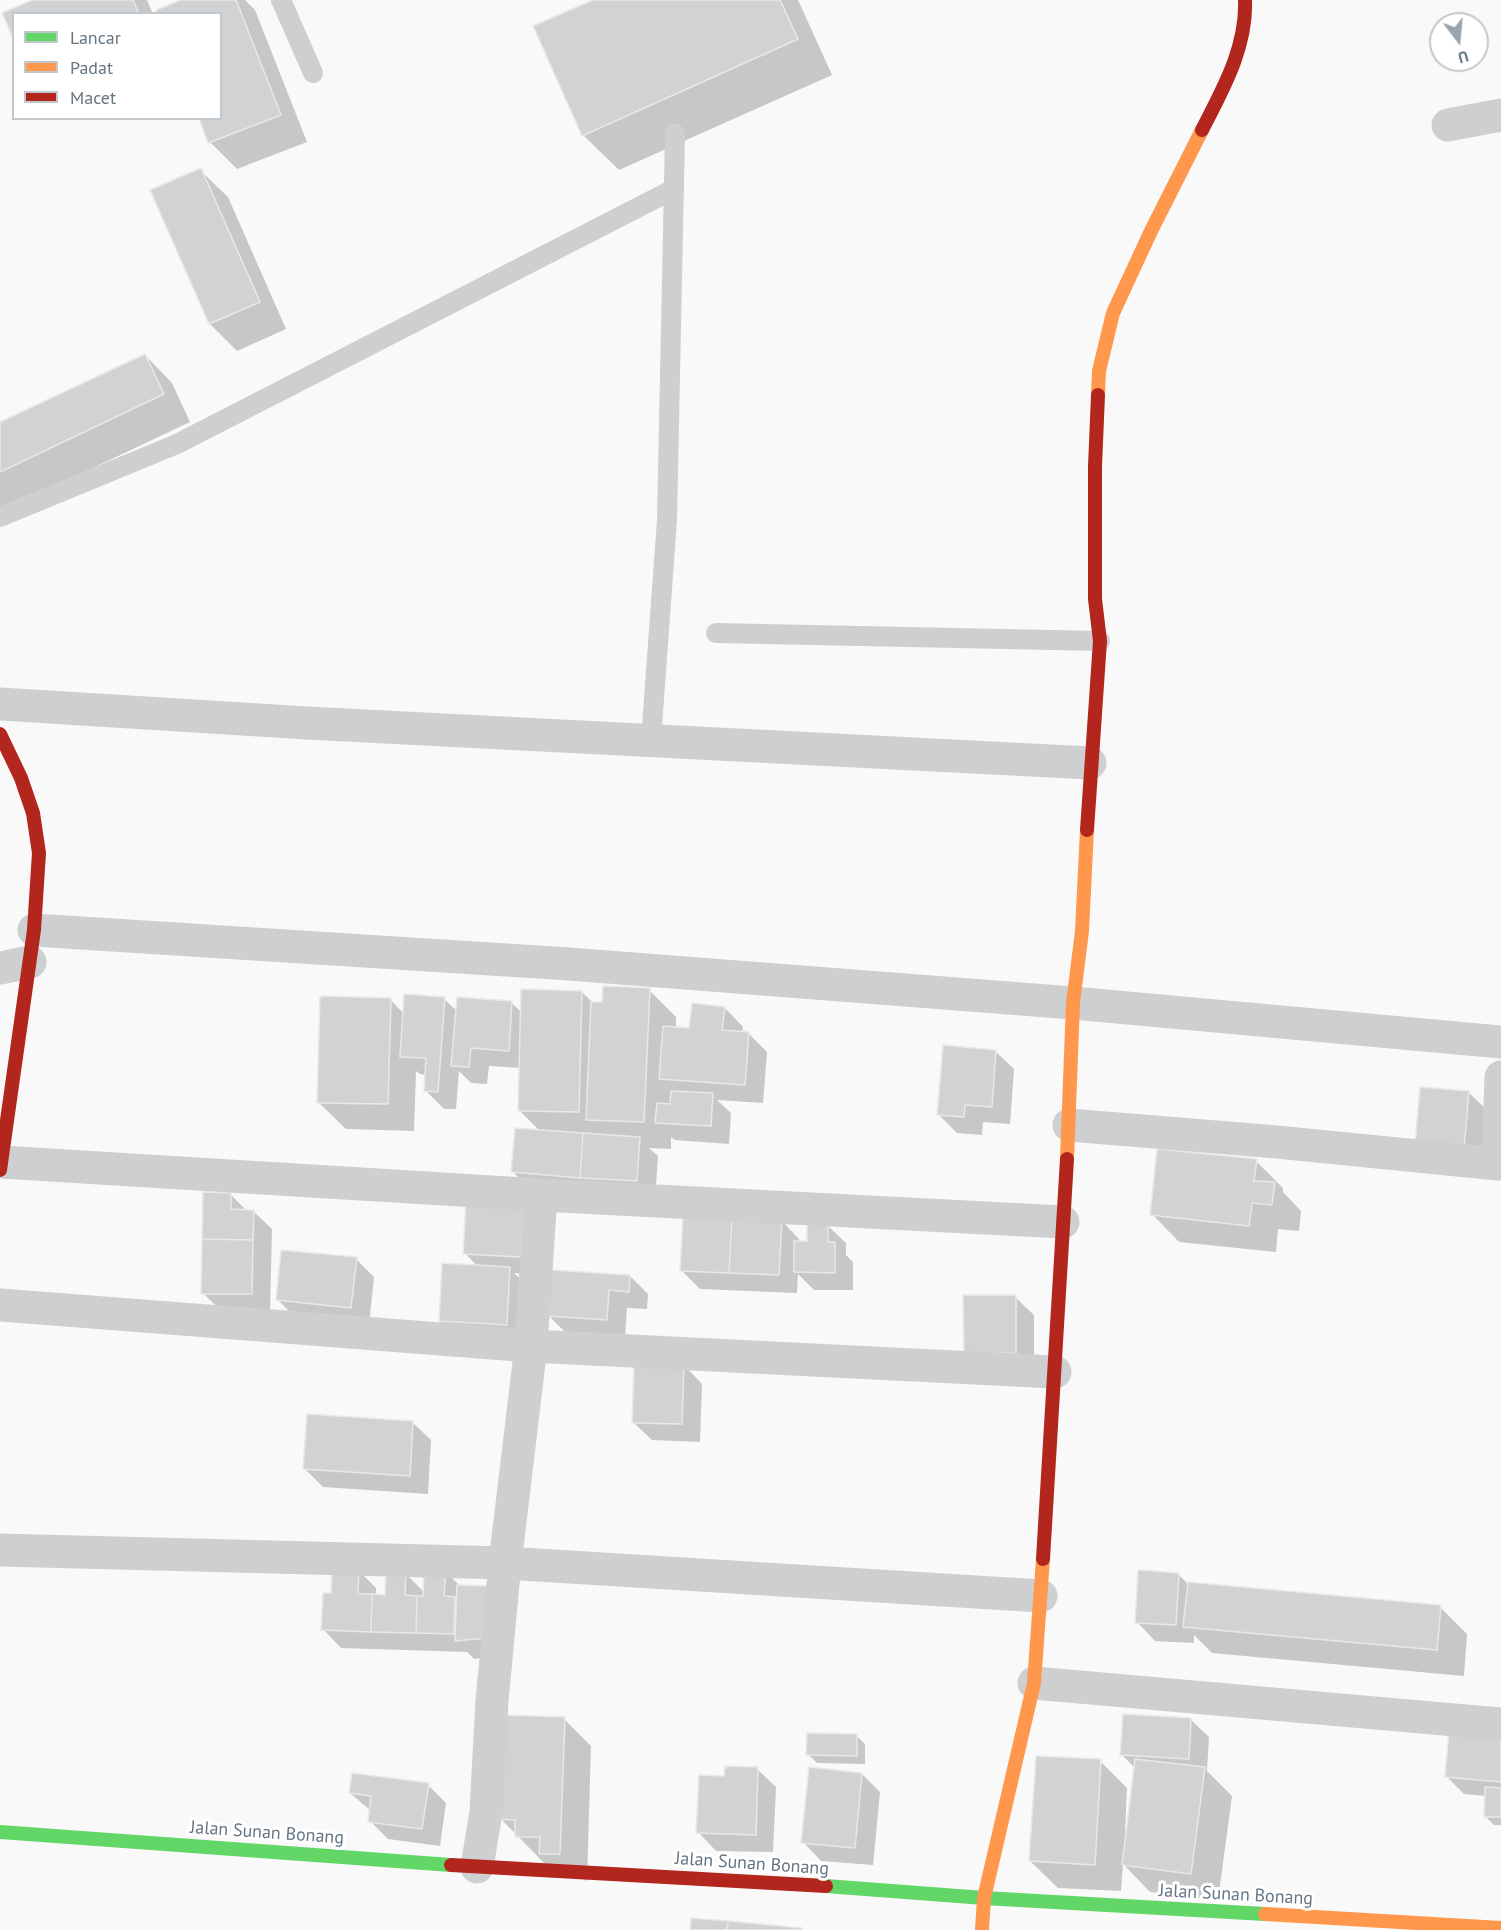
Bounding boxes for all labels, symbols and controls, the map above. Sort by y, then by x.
legend [12,12,222,120]
north arrow [1429,12,1489,72]
text: Lancar [70,26,121,49]
text: U [1456,46,1471,68]
text: Padat [70,56,113,79]
text: Macet [70,86,116,109]
street label: Jalan Sunan Bonang [189,1817,345,1849]
street label: Jalan Sunan Bonang [674,1848,830,1880]
street label: Jalan Sunan Bonang [1158,1880,1314,1910]

